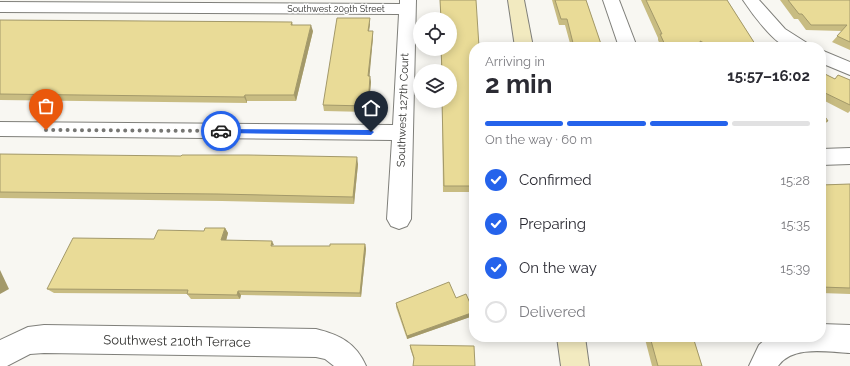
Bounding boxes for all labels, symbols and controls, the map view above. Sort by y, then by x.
street label: Southwest 209th Street [287,4,385,14]
map controls [413,12,457,108]
button: locate [413,12,457,56]
street label: Southwest 127th Court [395,52,411,167]
text: Arriving in [485,54,545,69]
button: layers [413,64,457,108]
text: 15:57–16:02 [727,67,810,85]
text: 2 min [485,69,552,99]
pin [29,89,63,130]
pin [354,91,388,132]
icon: bag [35,95,57,117]
icon: home [360,97,382,119]
courier [201,111,241,151]
icon: car [210,120,232,142]
text: On the way · 60 m [485,132,592,147]
icon: check [485,169,507,191]
text: Confirmed [519,171,592,189]
text: 15:28 [780,173,810,188]
icon: check [485,213,507,235]
text: Preparing [519,215,586,233]
text: 15:35 [781,217,810,232]
icon: check [485,257,507,279]
text: On the way [519,259,597,277]
text: 15:39 [780,261,810,276]
text: Delivered [519,303,586,321]
street label: Southwest 210th Terrace [103,332,251,350]

